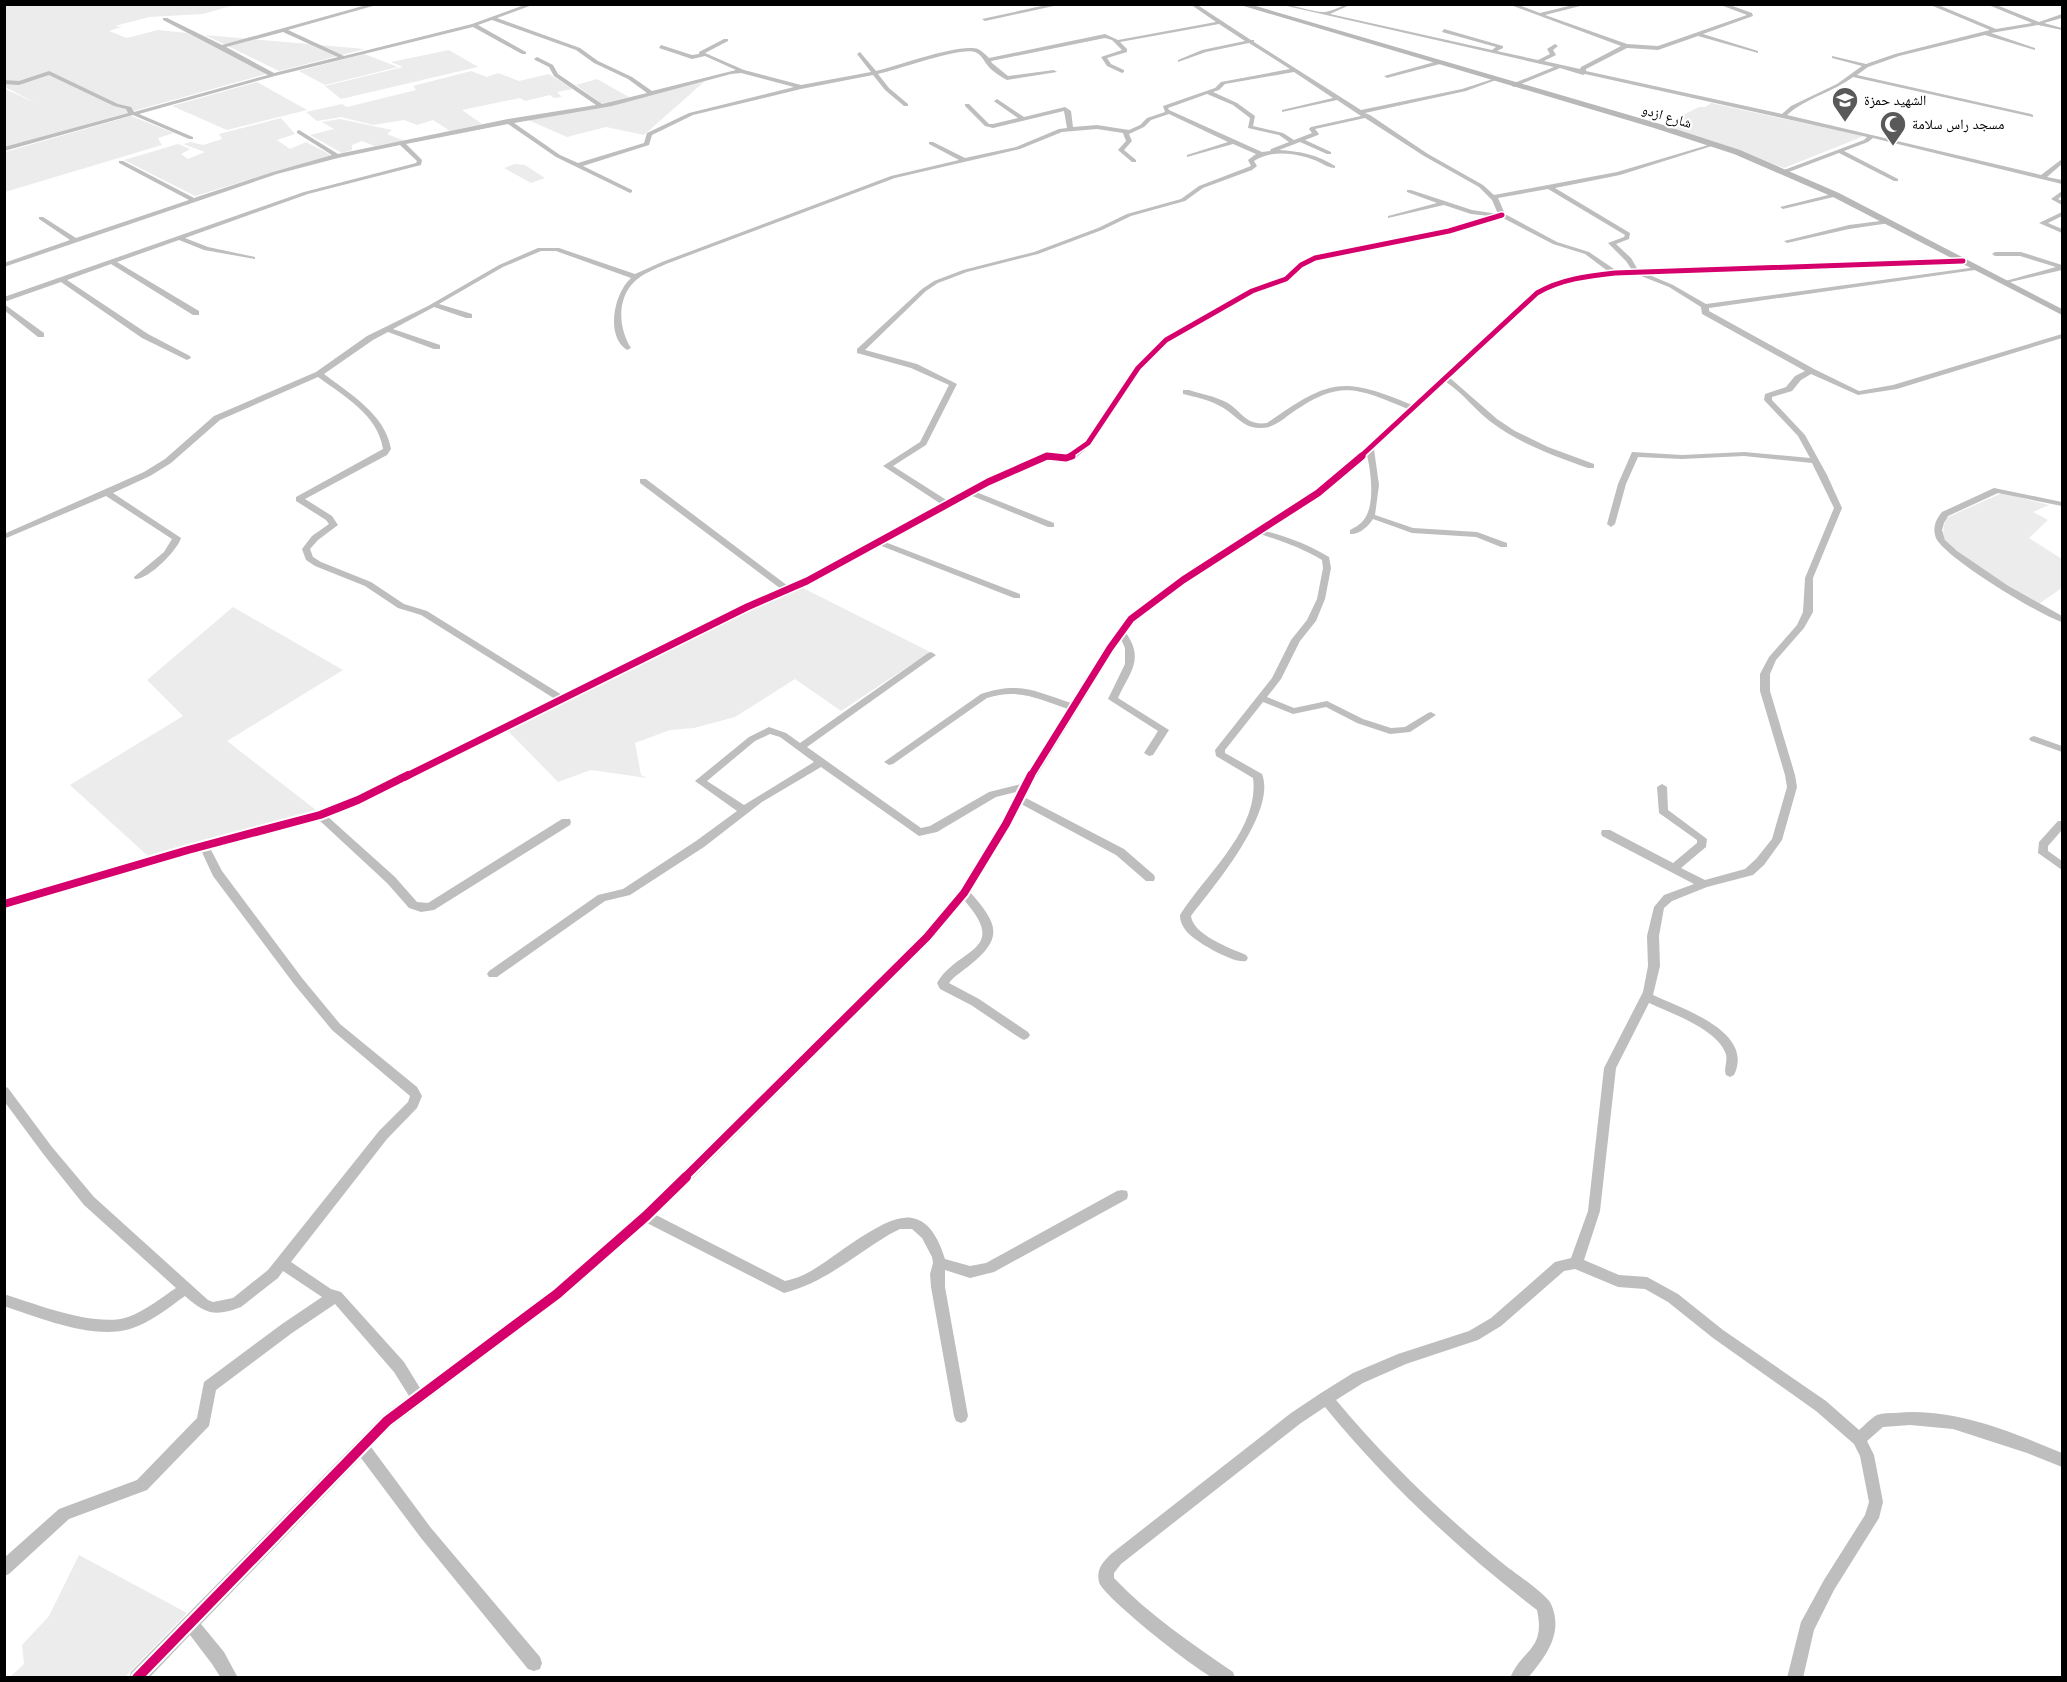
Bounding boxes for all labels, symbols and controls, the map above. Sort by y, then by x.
school or university icon: الشهيد حمزة [1830,85,1860,123]
place label: الشهيد حمزة [1864,92,1926,109]
street label: شارع ازدو [1640,101,1694,133]
mosque icon: مسجد راس سلامة [1878,109,1908,147]
place label: مسجد راس سلامة [1912,116,2004,133]

